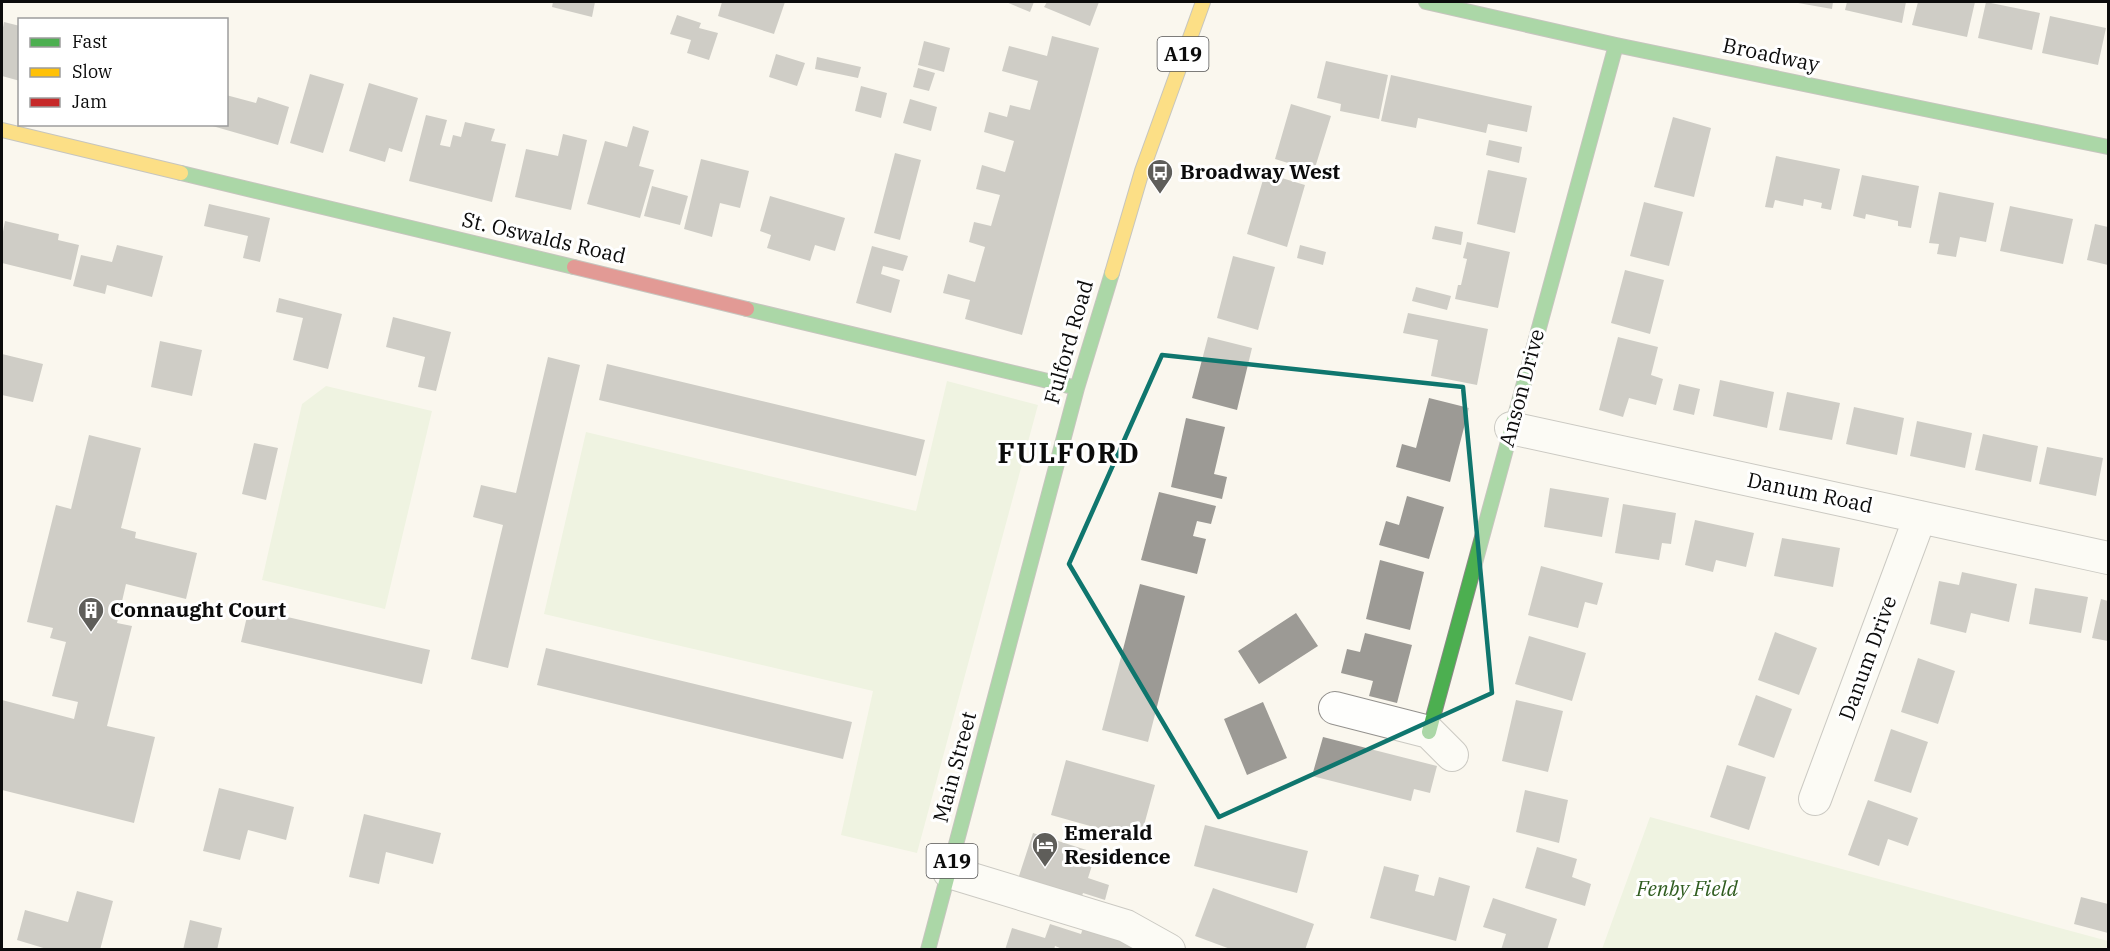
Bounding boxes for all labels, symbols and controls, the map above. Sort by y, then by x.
legend [18,18,228,126]
text: Fast [72,30,107,53]
street label: Broadway [1720,30,1823,78]
road number: A19 [1158,37,1208,71]
text: Slow [72,60,112,83]
text: Jam [72,90,107,113]
bus stop icon: Broadway West [1145,157,1175,195]
place label: Broadway West [1180,157,1340,185]
street label: St. Oswalds Road [459,205,629,270]
street label: Fulford Road [1037,276,1099,407]
street label: Anson Drive [1492,326,1550,450]
district label: FULFORD [998,435,1140,470]
street label: Danum Road [1745,465,1876,519]
street label: Danum Drive [1832,592,1903,724]
building icon: Connaught Court [76,595,106,633]
place label: Connaught Court [110,595,286,623]
street label: Main Street [926,708,982,825]
place label: Emerald Residence [1064,818,1171,870]
hotel icon: Emerald Residence [1030,830,1060,868]
road number: A19 [926,844,978,878]
park label: Fenby Field [1635,874,1738,902]

